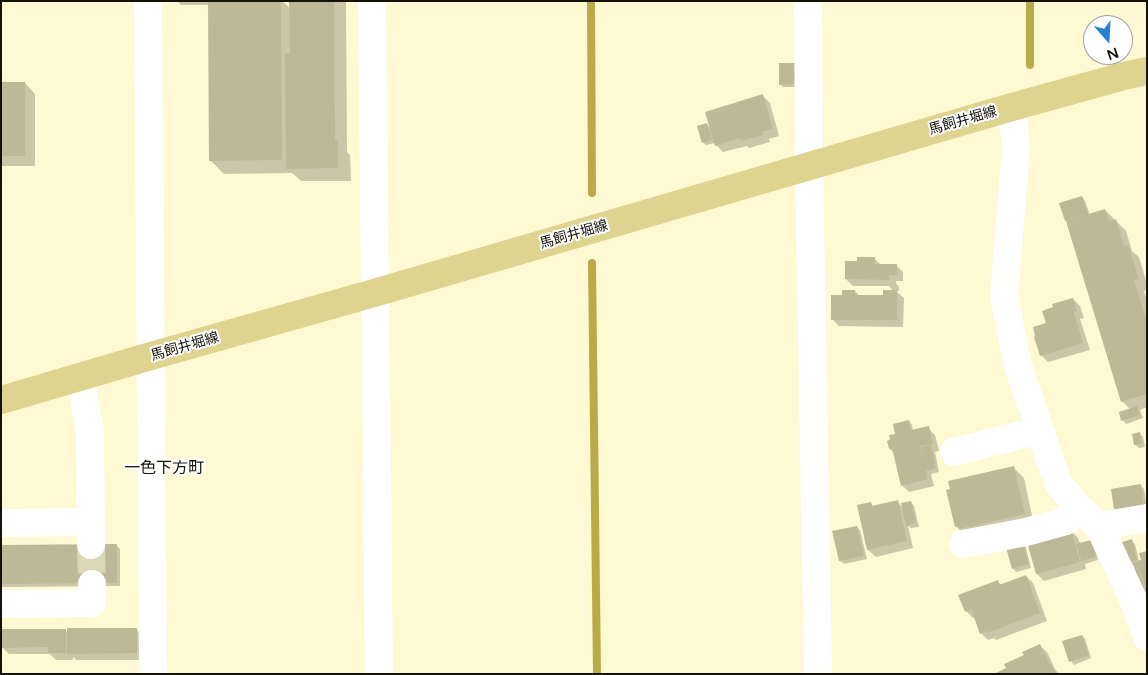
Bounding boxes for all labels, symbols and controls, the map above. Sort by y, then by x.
north arrow [1083,15,1133,65]
text: N [1105,44,1121,64]
street label: 馬飼井堀線 [927,103,999,139]
street label: 馬飼井堀線 [538,217,610,253]
street label: 馬飼井堀線 [149,329,221,365]
district label: 一色下方町 [124,459,204,479]

